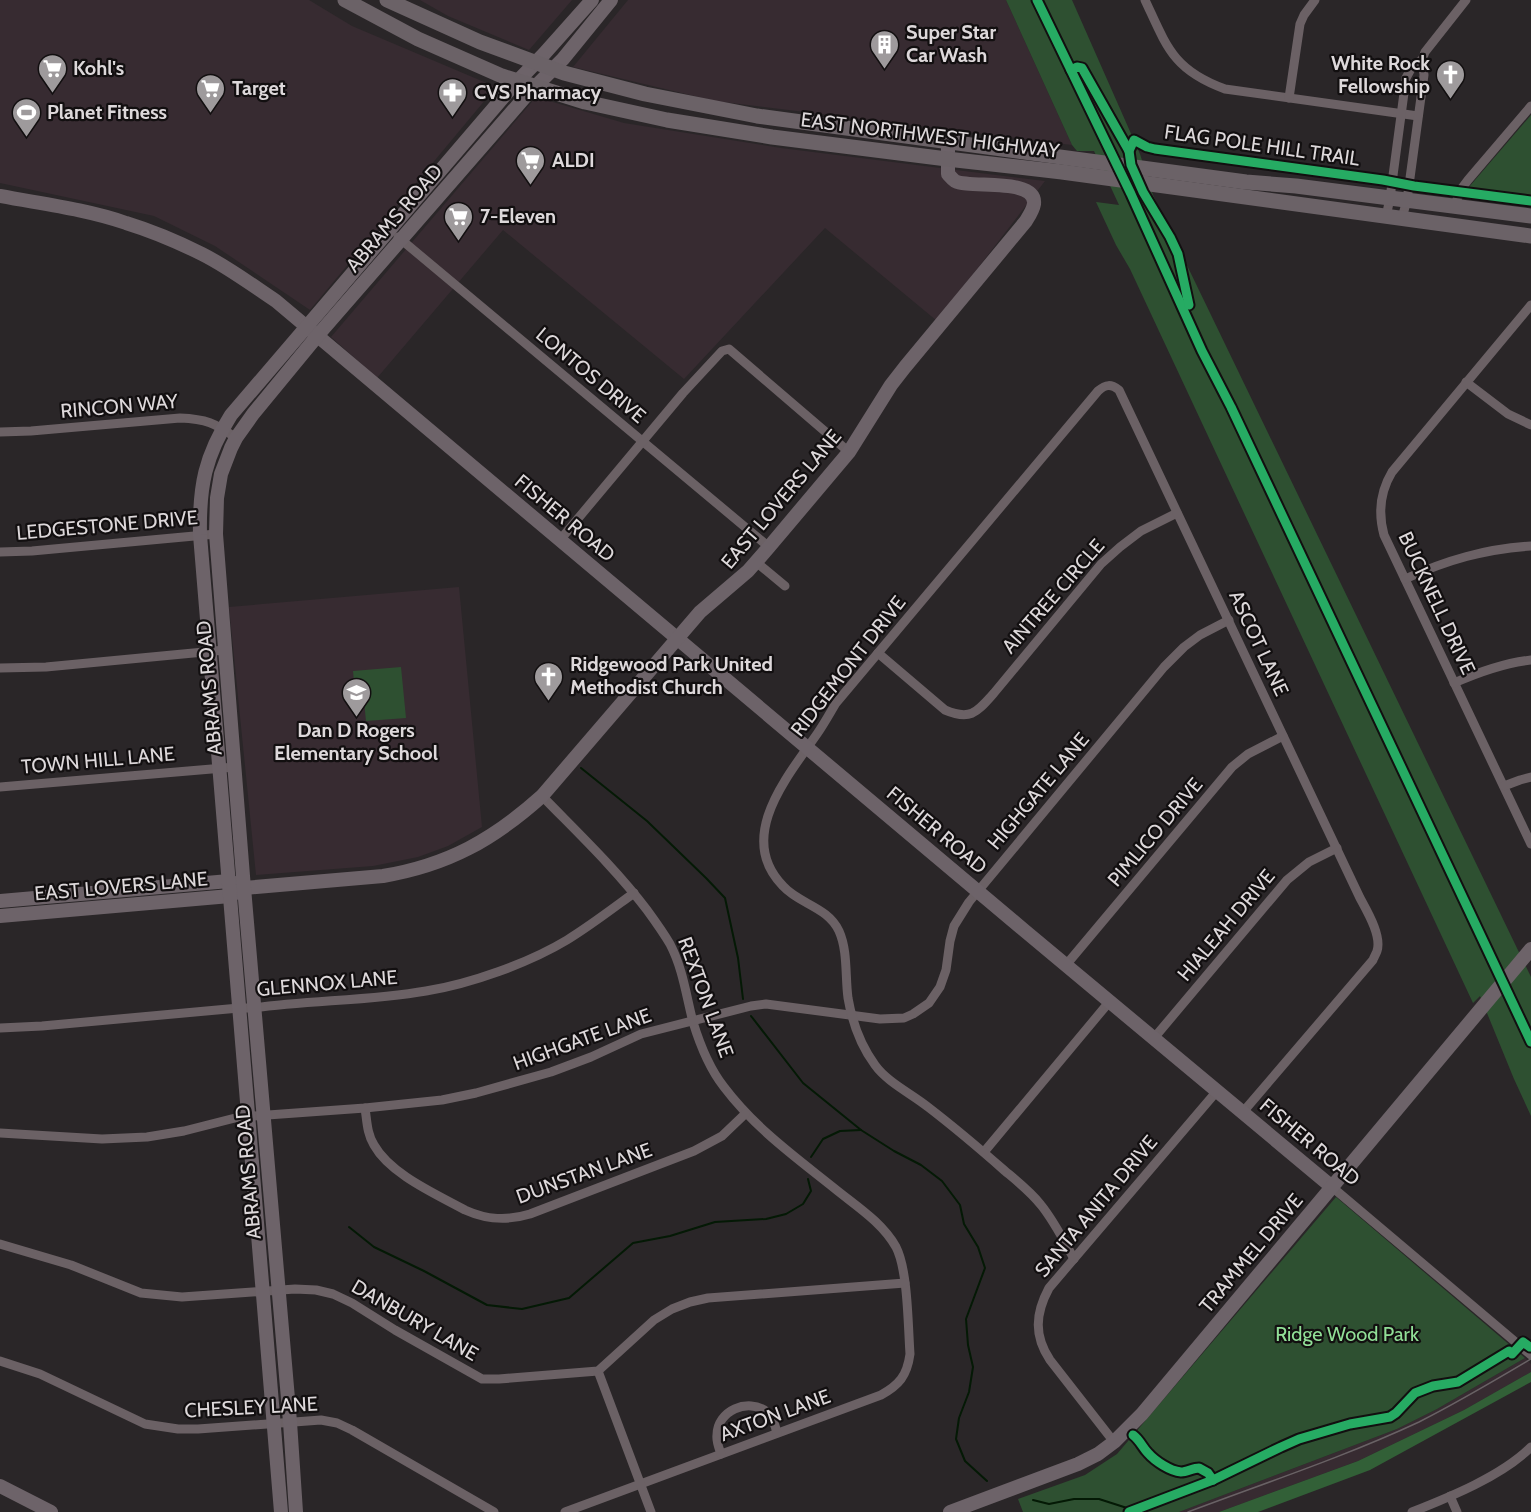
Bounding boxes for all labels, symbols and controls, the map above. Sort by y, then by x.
place label: Super Star Car Wash [906,20,997,67]
building icon: Super Star Car Wash [869,28,901,70]
place label: White Rock Fellowship [1331,51,1430,98]
supermarket icon: Kohl's [36,52,68,94]
place label: Kohl's [73,56,124,80]
church icon: White Rock Fellowship [1435,58,1467,100]
supermarket icon: Target [195,72,227,114]
place label: Target [232,76,286,100]
pharmacy icon: CVS Pharmacy [437,76,469,118]
place label: CVS Pharmacy [474,80,601,104]
sports icon: Planet Fitness [10,96,42,138]
place label: Planet Fitness [47,100,167,124]
street label: EAST NORTHWEST HIGHWAY [799,107,1061,163]
street label: FLAG POLE HILL TRAIL [1163,119,1361,171]
supermarket icon: ALDI [515,144,547,186]
place label: ALDI [552,148,595,172]
street label: ABRAMS ROAD [341,159,447,277]
supermarket icon: 7-Eleven [443,200,475,242]
place label: 7-Eleven [480,204,556,228]
street label: LONTOS DRIVE [531,322,651,428]
street label: RINCON WAY [59,389,179,423]
street label: EAST LOVERS LANE [716,425,846,573]
street label: FISHER ROAD [510,469,620,567]
street label: LEDGESTONE DRIVE [15,505,199,545]
street label: BUCKNELL DRIVE [1393,528,1481,678]
street label: AINTREE CIRCLE [997,534,1109,658]
street label: ASCOT LANE [1224,586,1294,700]
street label: RIDGEMONT DRIVE [786,591,910,741]
street label: ABRAMS ROAD [191,620,227,756]
place label: Ridgewood Park United Methodist Church [570,652,773,699]
church icon: Ridgewood Park United Methodist Church [533,660,565,702]
school or university icon: Dan D Rogers Elementary School [340,676,372,718]
place label: Dan D Rogers Elementary School [274,718,438,765]
street label: HIGHGATE LANE [982,728,1094,854]
street label: TOWN HILL LANE [20,741,176,779]
street label: PIMLICO DRIVE [1103,773,1207,891]
street label: FISHER ROAD [882,781,992,879]
street label: HIALEAH DRIVE [1172,864,1280,986]
street label: EAST LOVERS LANE [33,866,209,906]
street label: REXTON LANE [673,933,739,1061]
street label: GLENNOX LANE [256,965,398,1001]
street label: HIGHGATE LANE [510,1003,654,1075]
street label: FISHER ROAD [1255,1093,1365,1191]
street label: ABRAMS ROAD [230,1104,266,1240]
street label: SANTA ANITA DRIVE [1030,1130,1162,1282]
street label: DUNSTAN LANE [513,1137,655,1209]
street label: TRAMMEL DRIVE [1194,1189,1308,1317]
street label: DANBURY LANE [347,1274,483,1366]
park label: Ridge Wood Park [1275,1322,1419,1346]
street label: AXTON LANE [716,1384,834,1446]
street label: CHESLEY LANE [184,1392,318,1422]

